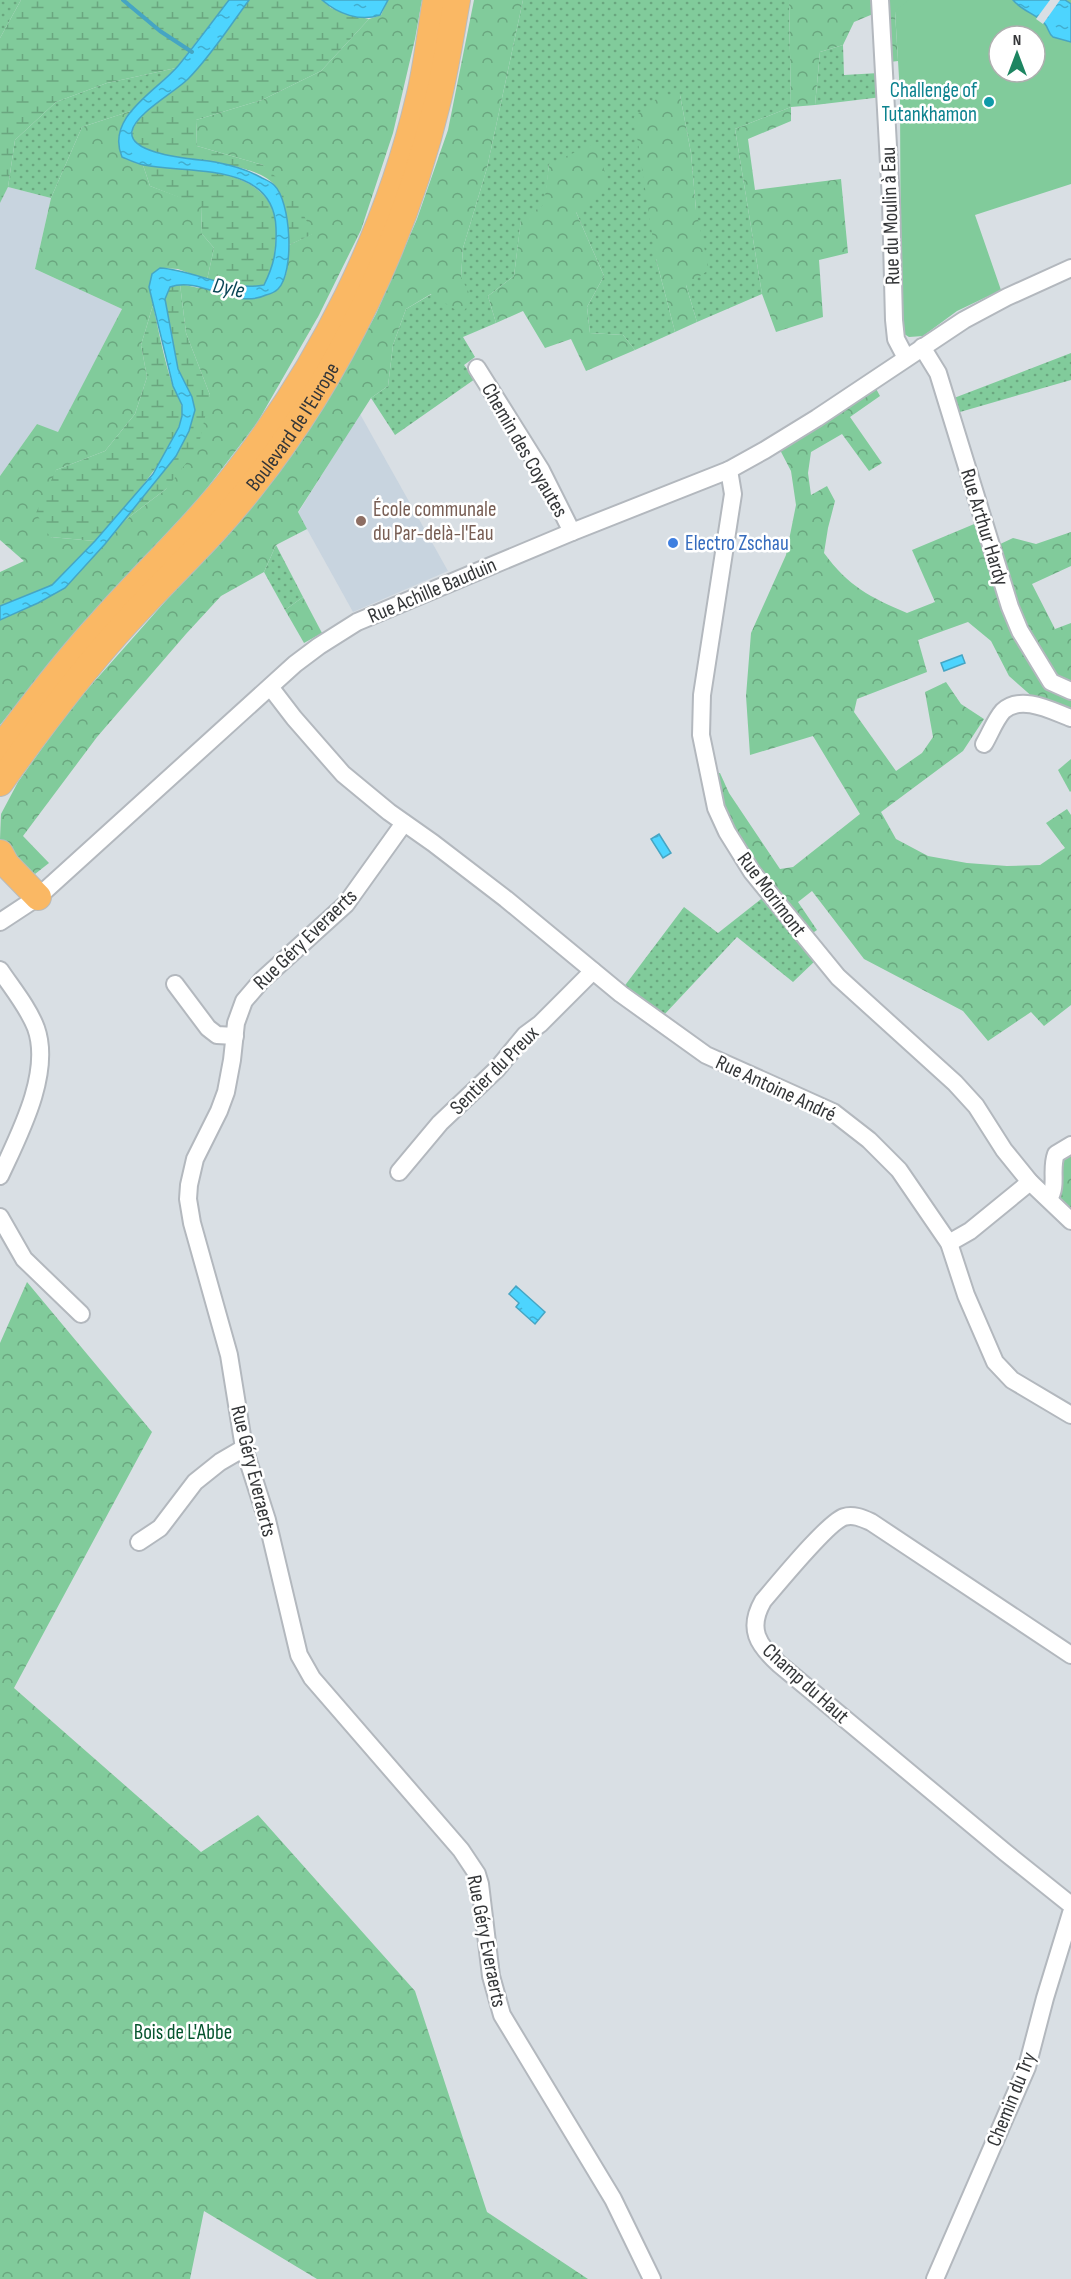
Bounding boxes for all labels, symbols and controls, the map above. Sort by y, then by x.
north arrow [987,24,1047,84]
text: N [1013,31,1021,50]
place label: Challenge of Tutankhamon [882,78,978,127]
marker: Challenge of Tutankhamon [982,95,996,109]
street label: Rue du Moulin à Eau [876,146,905,286]
water label: Dyle [211,272,247,305]
street label: Boulevard de l'Europe [241,358,345,496]
street label: Chemin des Coyautes [476,379,573,522]
street label: Rue Arthur Hardy [955,466,1014,589]
place label: École communale du Par-delà-l'Eau [373,497,496,546]
marker: École communale du Par-delà-l'Eau [354,514,368,528]
place label: Electro Zschau [685,531,789,556]
marker: Electro Zschau [666,536,680,550]
street label: Rue Achille Bauduin [364,552,500,629]
street label: Rue Morimont [732,847,811,941]
street label: Rue Géry Everaerts [248,884,362,995]
street label: Sentier du Preux [445,1021,544,1120]
street label: Rue Antoine André [712,1050,840,1127]
street label: Rue Géry Everaerts [225,1403,282,1539]
street label: Champ du Haut [757,1638,854,1729]
street label: Rue Géry Everaerts [461,1873,512,2009]
park label: Bois de L'Abbe [134,2020,232,2045]
street label: Chemin du Try [981,2048,1042,2150]

